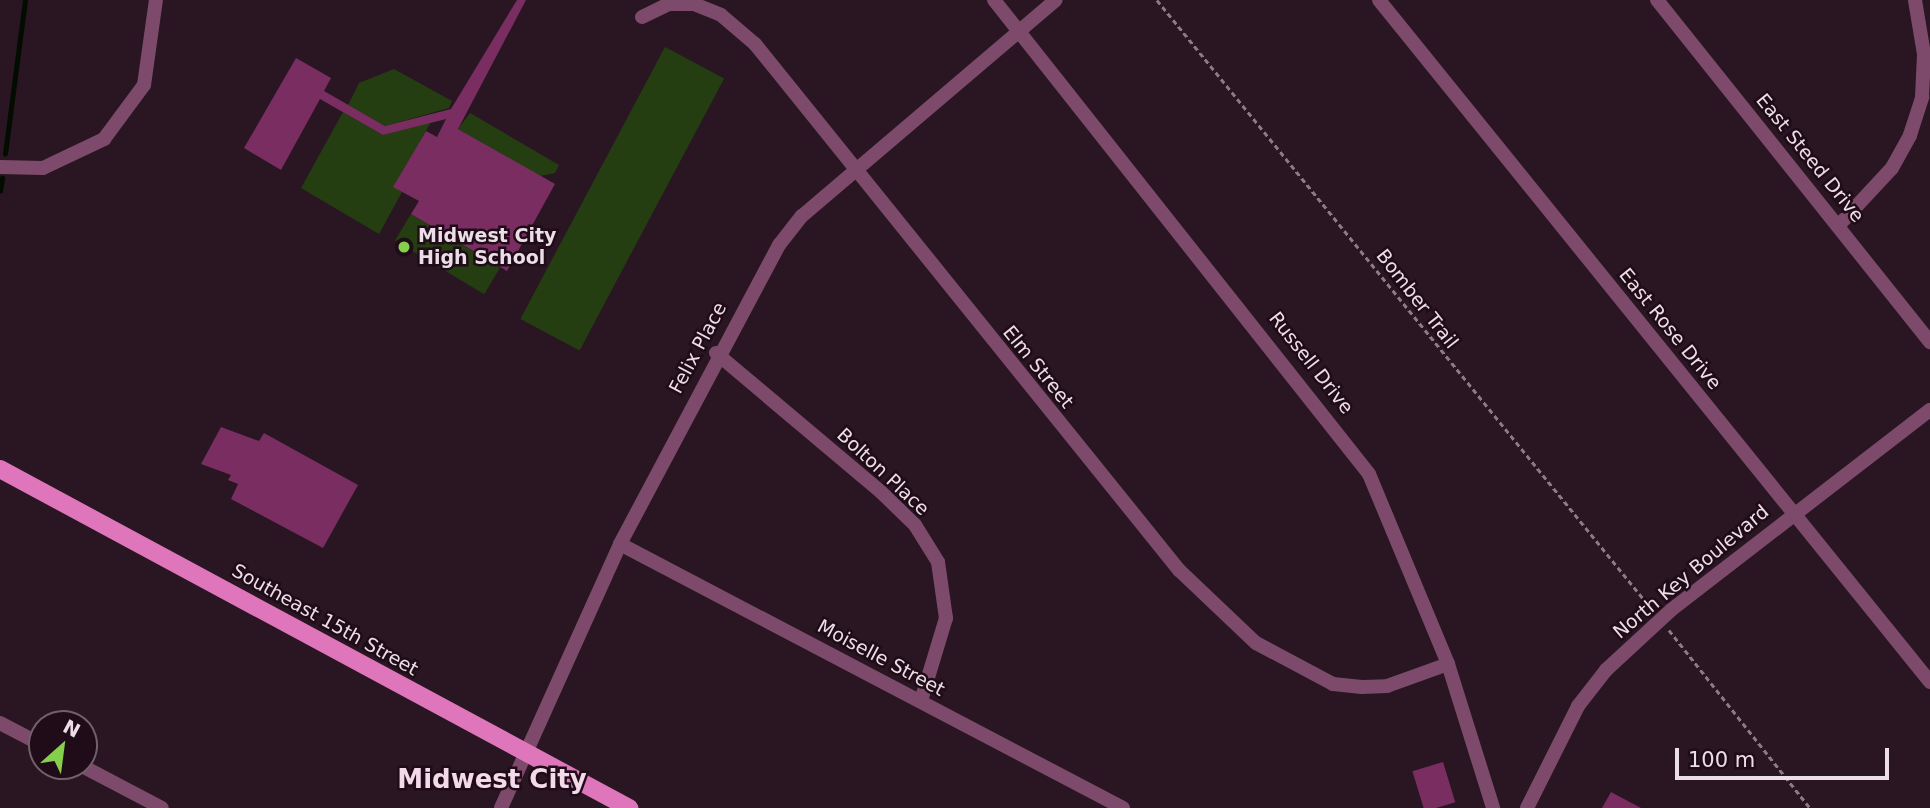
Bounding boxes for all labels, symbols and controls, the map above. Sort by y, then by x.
street label: East Steed Drive [1751,89,1869,227]
place label: Midwest City High School [418,225,556,269]
marker: Midwest City High School [396,239,412,255]
street label: Bomber Trail [1371,245,1463,353]
street label: East Rose Drive [1614,264,1726,394]
street label: Felix Place [664,299,732,397]
street label: Russell Drive [1264,307,1358,419]
street label: Elm Street [998,321,1078,413]
street label: Bolton Place [832,424,934,520]
street label: North Key Boulevard [1609,500,1773,644]
street label: Southeast 15th Street [228,559,422,681]
street label: Moiselle Street [813,615,949,701]
north arrow [28,710,98,780]
text: N [60,715,84,742]
scale bar [1678,734,1892,778]
text: 100 m [1688,748,1755,772]
district label: Midwest City [397,764,587,796]

